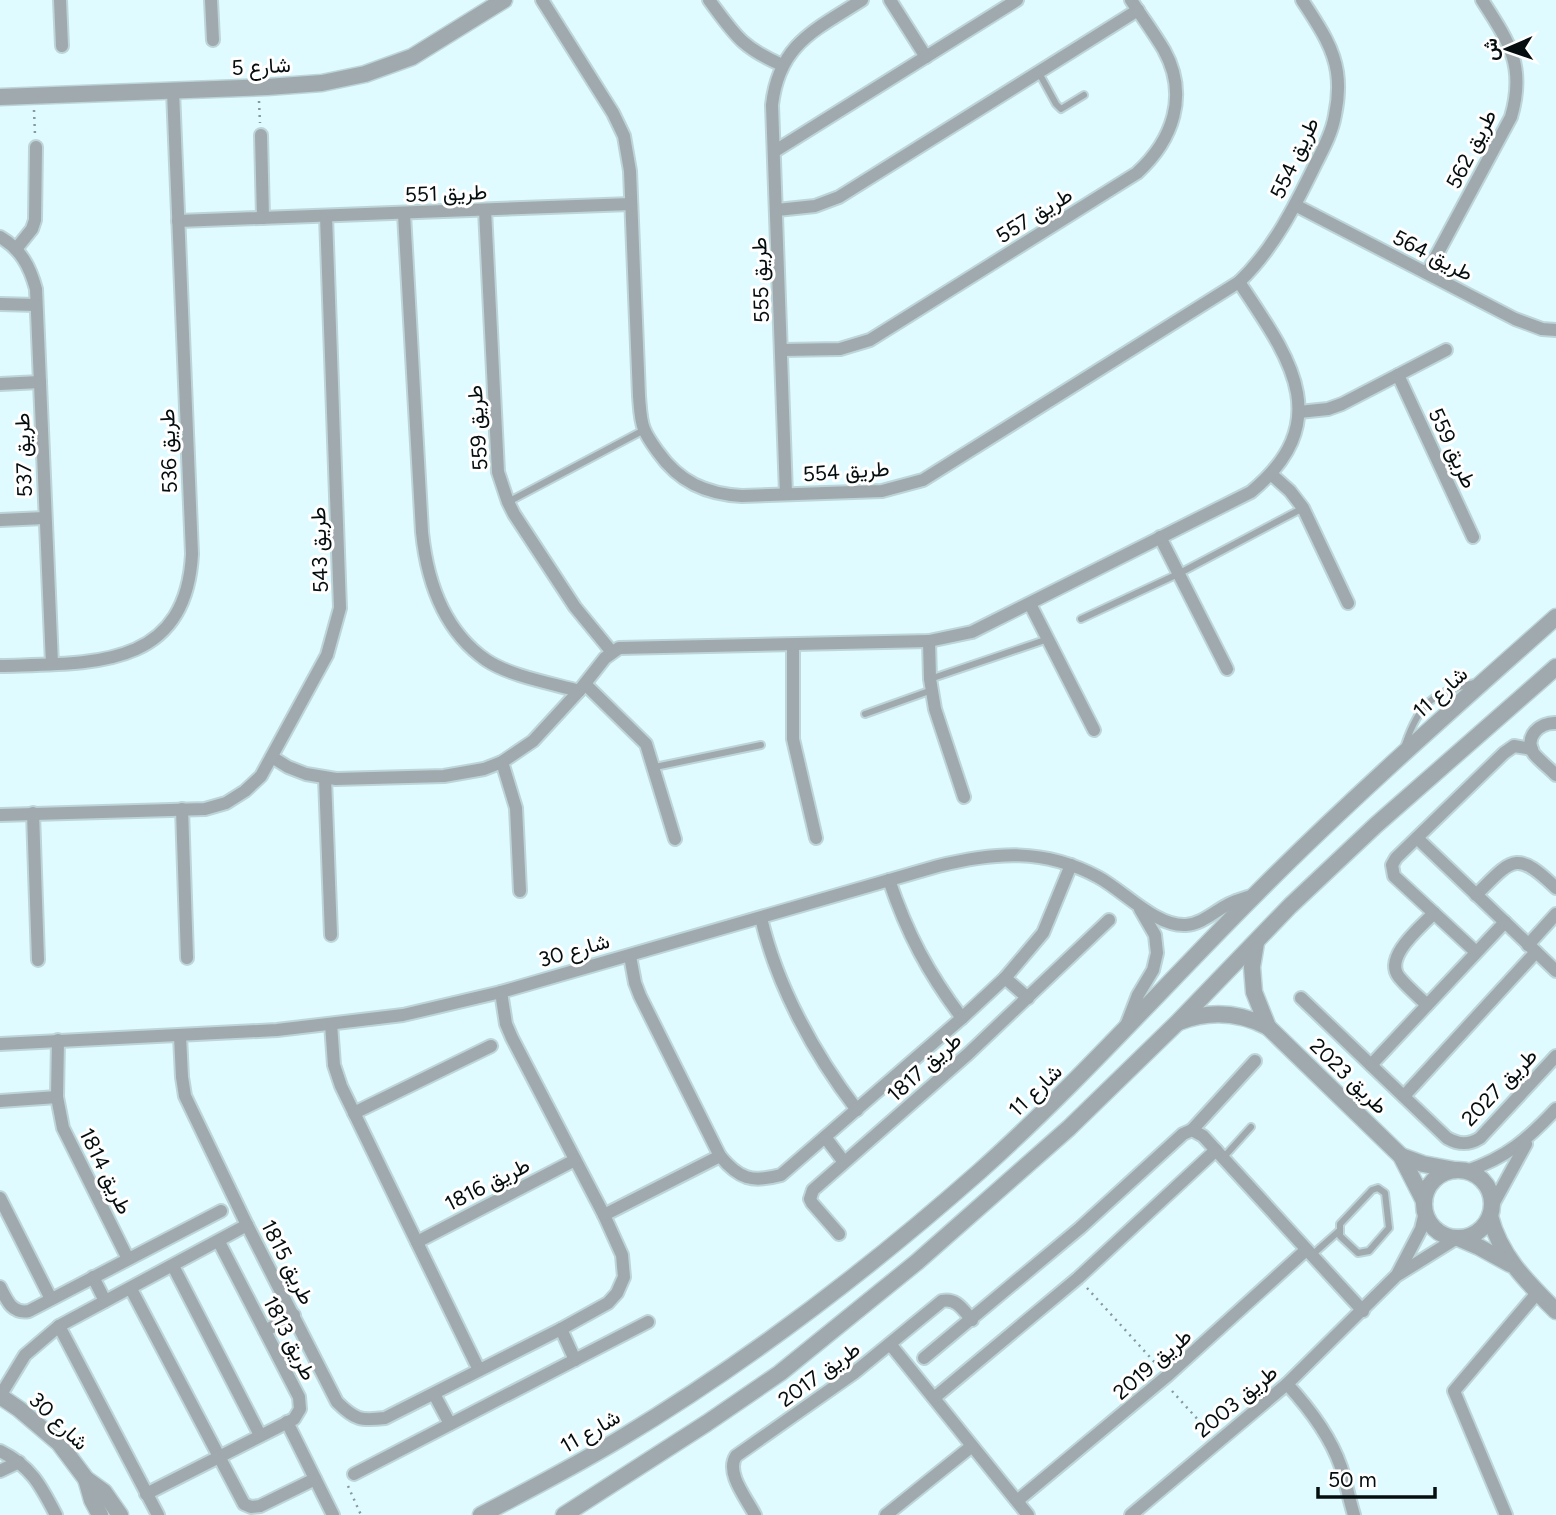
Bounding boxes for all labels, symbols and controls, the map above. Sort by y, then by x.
north arrow [1472,14,1542,84]
text: ش [1479,38,1502,61]
street label: شارع 5 [231,52,291,82]
street label: طريق 562 [1440,105,1502,193]
street label: طريق 554 [1264,113,1325,203]
street label: طريق 551 [404,179,488,208]
street label: طريق 557 [991,182,1077,249]
street label: طريق 564 [1388,224,1477,287]
street label: طريق 555 [746,237,775,323]
street label: طريق 559 [462,384,493,472]
street label: طريق 559 [1423,404,1482,493]
street label: طريق 536 [154,408,183,494]
street label: طريق 537 [9,412,38,498]
street label: طريق 554 [802,455,890,487]
street label: طريق 543 [305,506,334,594]
street label: شارع 11 [1408,661,1474,724]
street label: شارع 30 [536,928,613,974]
street label: طريق 1817 [882,1027,967,1108]
street label: طريق 2023 [1304,1033,1393,1120]
street label: طريق 2027 [1456,1043,1543,1132]
street label: شارع 11 [1003,1059,1068,1123]
street label: طريق 1814 [73,1124,138,1219]
street label: طريق 1816 [440,1152,534,1217]
street label: طريق 1815 [255,1215,320,1309]
street label: طريق 1813 [257,1292,322,1385]
street label: طريق 2019 [1108,1323,1197,1406]
street label: طريق 2017 [773,1336,865,1413]
street label: طريق 2003 [1190,1359,1283,1443]
street label: شارع 30 [23,1387,94,1457]
street label: شارع 11 [556,1404,625,1460]
scale bar [1318,1456,1435,1500]
text: 50 m [1328,1467,1377,1492]

